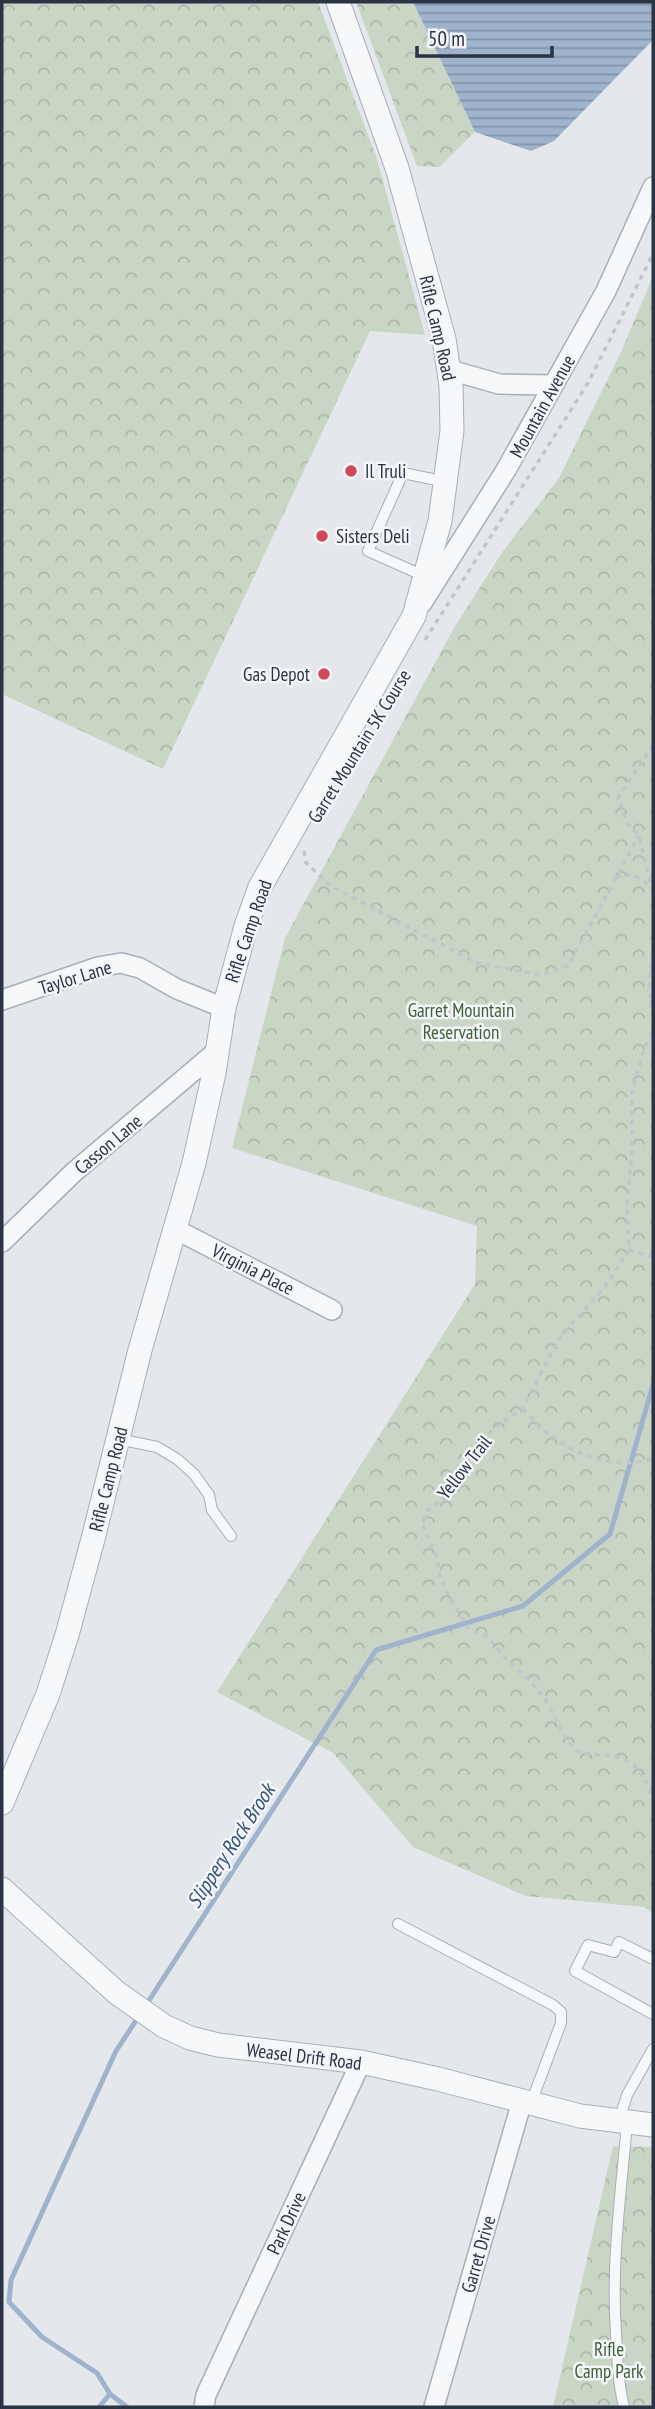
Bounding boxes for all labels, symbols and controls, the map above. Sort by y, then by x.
scale bar [417,14,552,58]
text: 50 m [428,25,465,52]
street label: Rifle Camp Road [414,273,462,383]
street label: Mountain Avenue [504,350,580,462]
place label: Il Truli [365,459,406,483]
marker: Il Truli [343,463,359,479]
place label: Sisters Deli [336,524,410,548]
marker: Sisters Deli [314,528,330,544]
place label: Gas Depot [243,662,311,686]
street label: Garret Mountain 5K Course [302,665,416,827]
marker: Gas Depot [316,666,332,682]
street label: Rifle Camp Road [219,876,277,986]
street label: Taylor Lane [36,955,114,999]
park label: Garret Mountain Reservation [408,998,514,1044]
street label: Casson Lane [69,1109,147,1179]
street label: Virginia Place [207,1238,298,1300]
street label: Rifle Camp Road [83,1424,133,1534]
street label: Yellow Trail [432,1430,497,1504]
water label: Slippery Rock Brook [180,1776,282,1913]
street label: Weasel Drift Road [245,2037,363,2075]
street label: Park Drive [261,2188,311,2258]
street label: Garret Drive [456,2213,500,2295]
park label: Rifle Camp Park [575,2337,644,2383]

